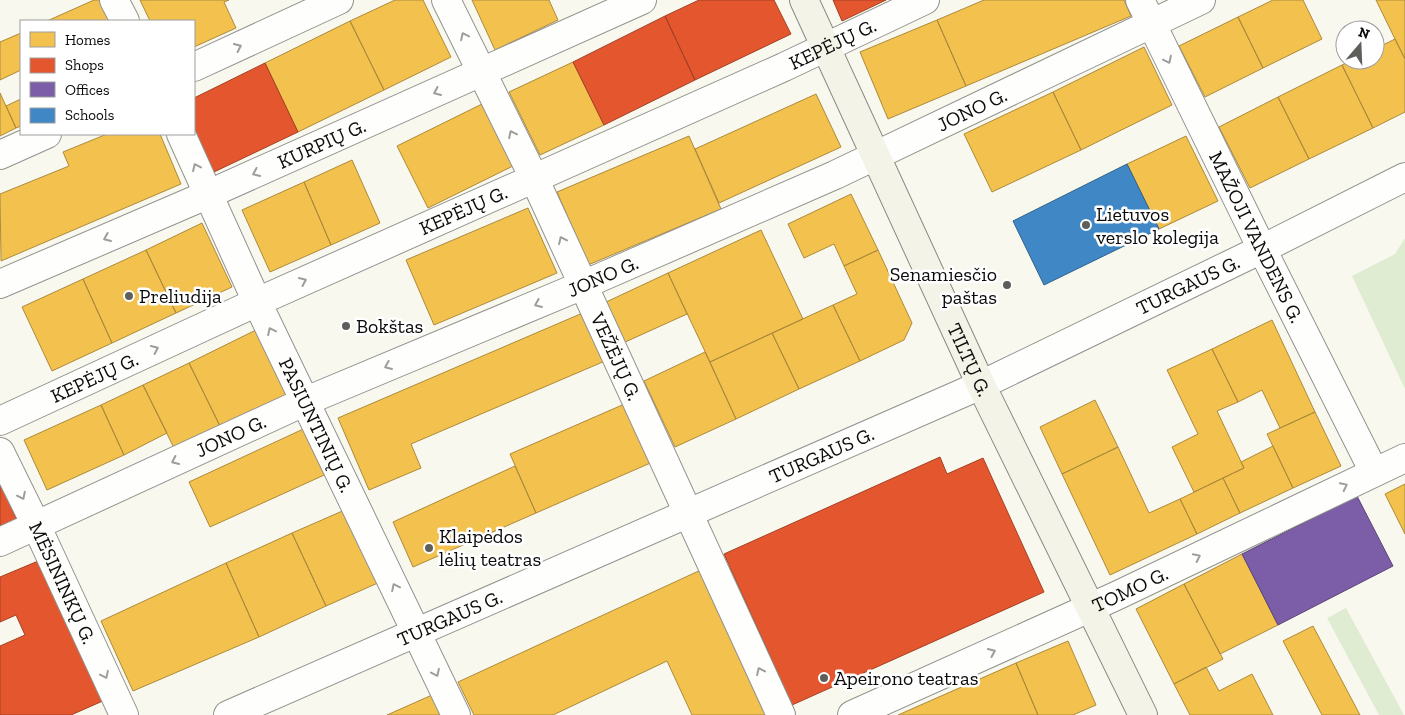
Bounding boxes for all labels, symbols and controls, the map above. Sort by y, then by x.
street label: KEPĖJŲ G. [785,13,880,75]
legend [20,20,195,135]
north arrow [1335,20,1385,70]
text: N [1356,23,1372,43]
text: Homes [65,31,110,49]
one-way arrow [459,32,470,41]
one-way arrow [233,42,242,53]
one-way arrow [1162,55,1173,64]
text: Shops [65,56,104,74]
text: Offices [65,81,109,99]
street label: JONO G. [933,83,1011,136]
one-way arrow [433,85,442,96]
text: Schools [65,106,114,124]
street label: KURPIŲ G. [274,113,369,174]
one-way arrow [508,130,518,139]
street label: MAŽOJI VANDENS G. [1204,147,1309,327]
one-way arrow [192,163,203,172]
one-way arrow [252,166,261,177]
street label: KEPĖJŲ G. [416,180,511,240]
place label: Lietuvos verslo kolegija [1096,202,1219,249]
marker: Lietuvos verslo kolegija [1080,219,1092,231]
one-way arrow [104,232,112,242]
one-way arrow [558,236,569,245]
street label: JONO G. [564,250,642,302]
street label: TURGAUS G. [1132,250,1244,320]
place label: Senamiesčio paštas [890,262,997,309]
one-way arrow [298,277,307,288]
marker: Senamiesčio paštas [1001,279,1013,291]
place label: Preliudija [139,284,222,308]
marker: Preliudija [123,290,135,302]
one-way arrow [534,297,543,308]
street label: VEŽĖJŲ G. [585,308,647,404]
place label: Bokštas [356,314,423,338]
street label: TILTŲ G. [942,319,997,400]
marker: Bokštas [340,320,352,332]
one-way arrow [267,327,277,336]
one-way arrow [150,345,159,356]
street label: KEPĖJŲ G. [47,347,142,408]
street label: PASIUNTINIŲ G. [274,354,359,496]
one-way arrow [384,360,393,371]
street label: JONO G. [192,409,270,462]
street label: TURGAUS G. [765,421,878,488]
one-way arrow [172,455,181,465]
one-way arrow [1339,482,1348,493]
one-way arrow [15,491,26,500]
street label: MĖSININKŲ G. [24,518,101,648]
place label: Klaipėdos lėlių teatras [439,524,541,571]
marker: Klaipėdos lėlių teatras [423,542,435,554]
one-way arrow [1192,553,1201,563]
street label: TOMO G. [1088,561,1172,617]
one-way arrow [391,583,401,592]
street label: TURGAUS G. [393,584,506,651]
one-way arrow [987,647,996,658]
place label: Apeirono teatras [834,666,979,690]
one-way arrow [756,667,767,676]
one-way arrow [430,668,440,677]
one-way arrow [99,670,109,679]
marker: Apeirono teatras [818,672,830,684]

